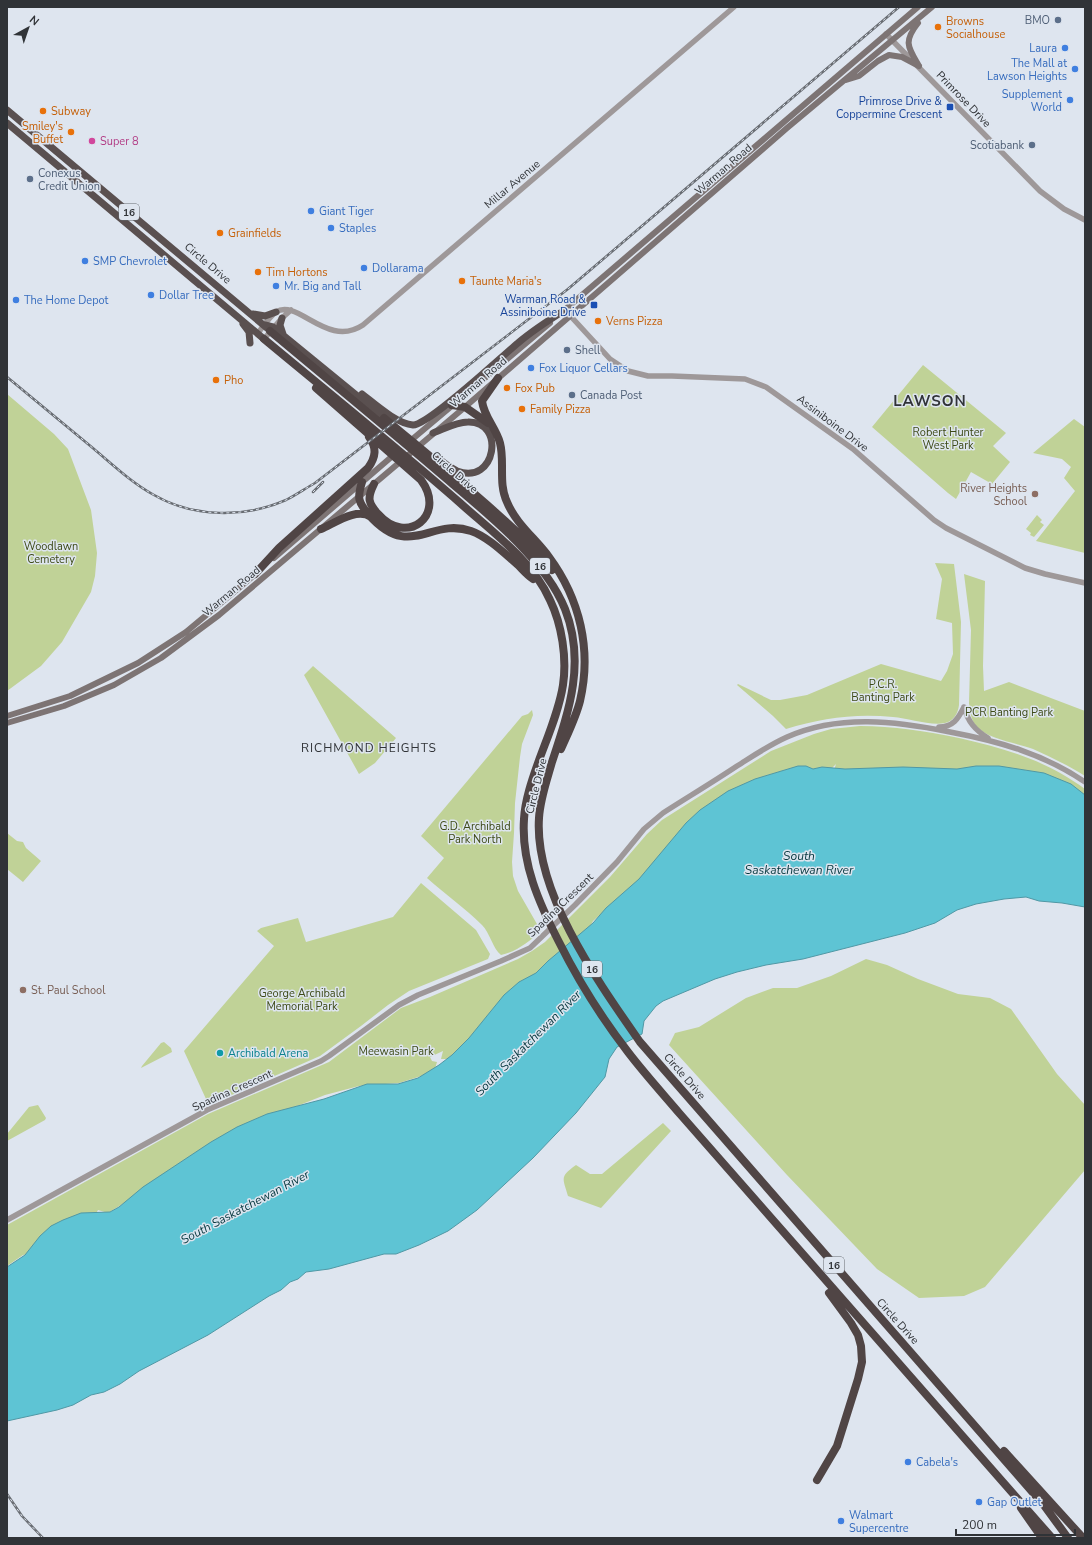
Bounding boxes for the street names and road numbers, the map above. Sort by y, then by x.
street label: Primrose Drive [933,68,994,131]
street label: Warman Road [692,140,755,198]
street label: Millar Avenue [481,157,543,212]
road number: 16 [119,204,139,220]
street label: Circle Drive [181,239,234,288]
street label: Warman Road [447,353,510,411]
street label: Assiniboine Drive [794,392,872,455]
street label: Circle Drive [428,448,481,497]
road number: 16 [530,558,550,574]
street label: Warman Road [199,563,263,620]
street label: Circle Drive [522,757,551,816]
street label: Spadina Crescent [524,870,597,941]
road number: 16 [582,961,602,977]
street label: Circle Drive [660,1050,709,1103]
street label: Spadina Crescent [190,1066,275,1115]
road number: 16 [824,1257,844,1273]
street label: Circle Drive [873,1295,922,1348]

